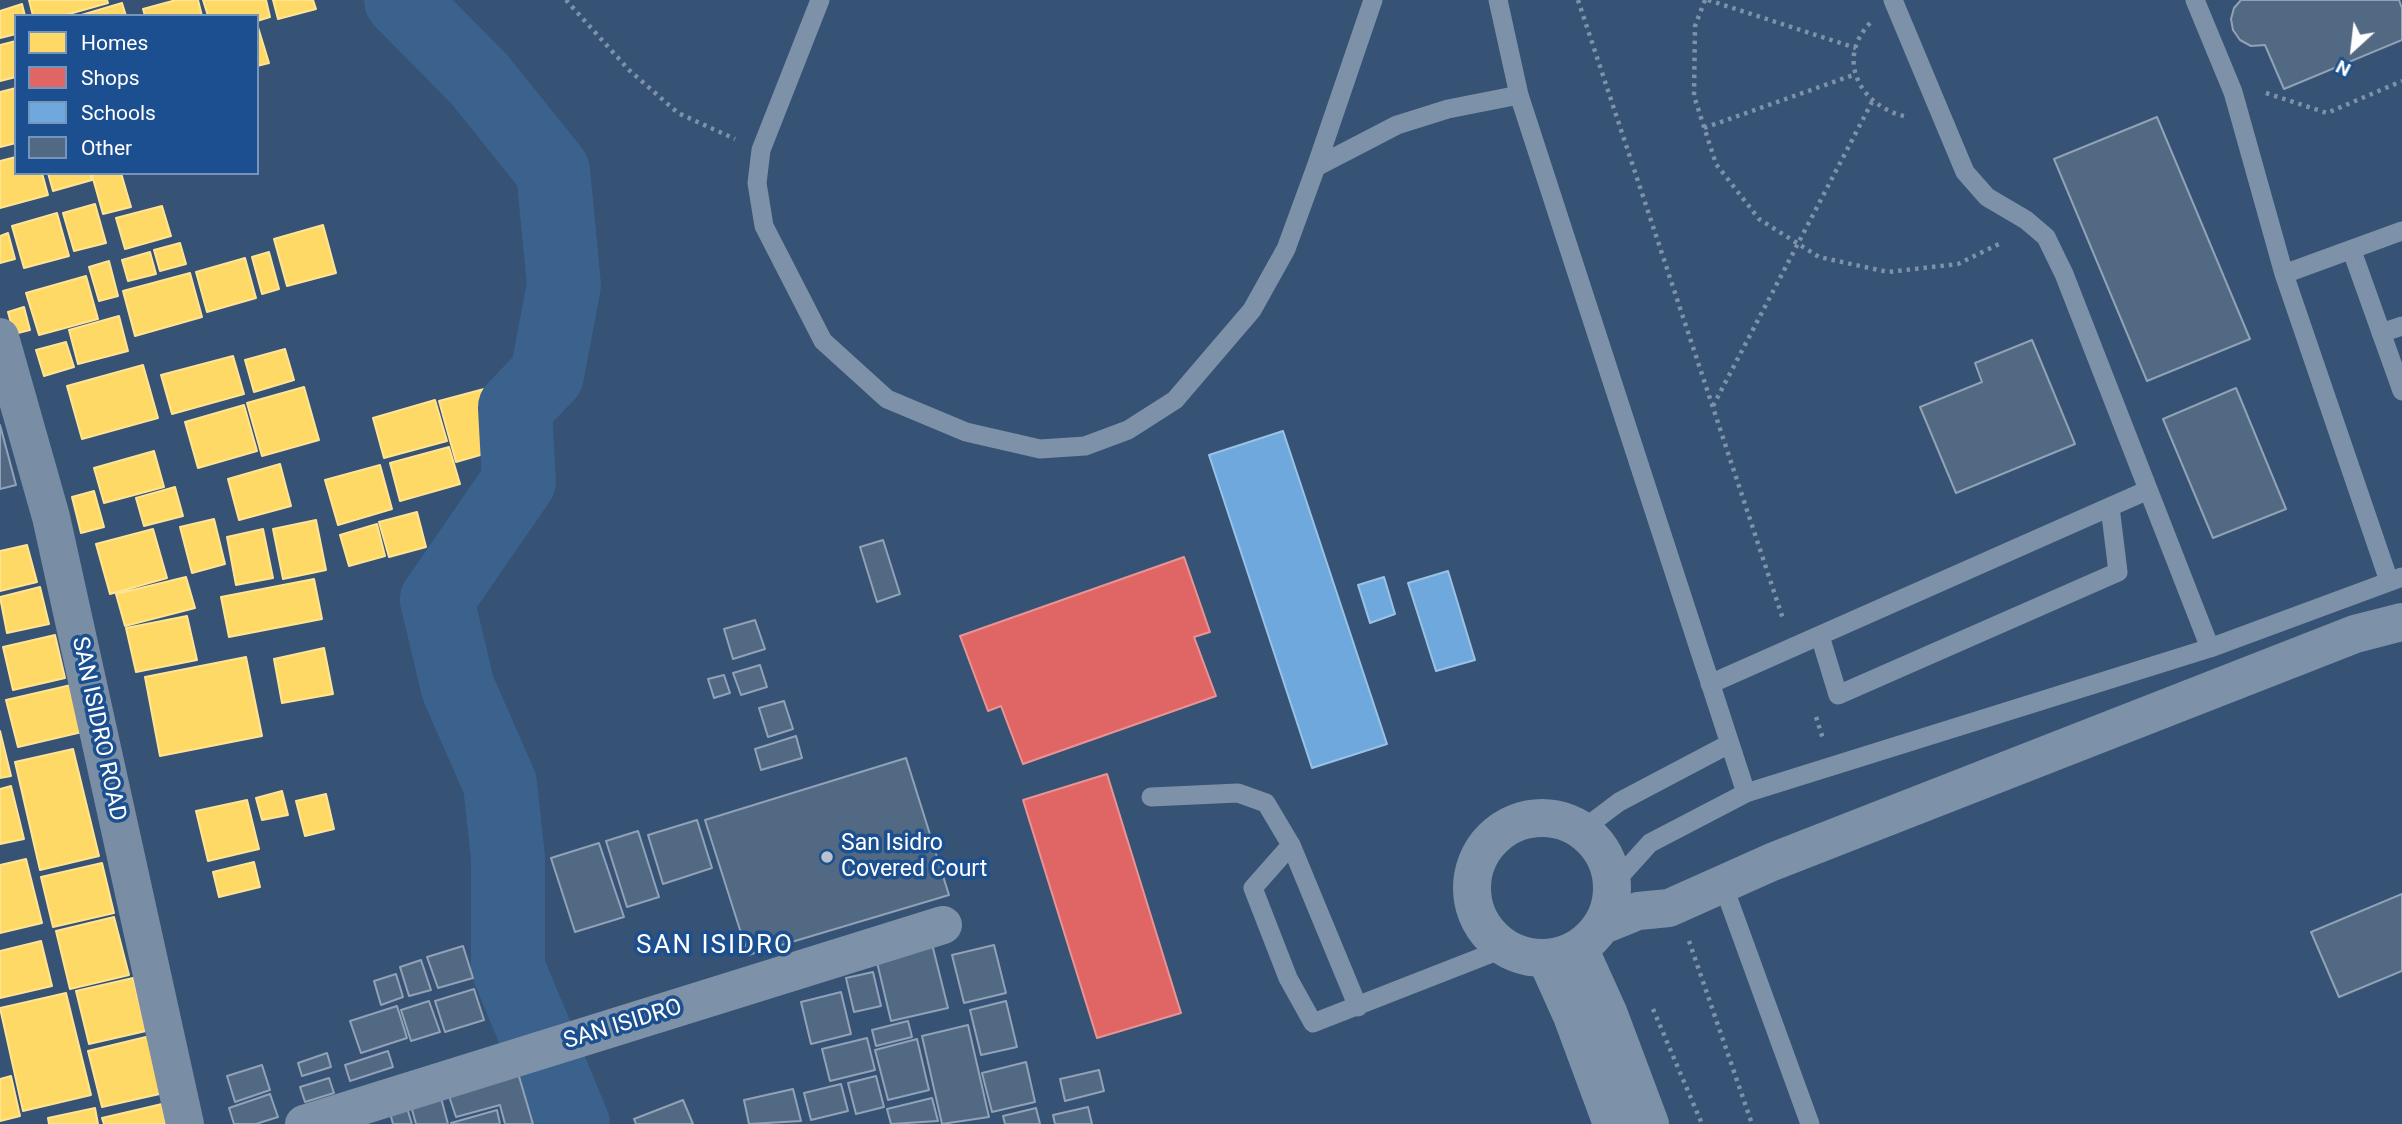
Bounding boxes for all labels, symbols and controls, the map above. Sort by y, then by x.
legend [14,14,259,175]
north arrow [2318,14,2388,84]
text: Homes [81,31,148,55]
text: N [2332,55,2354,81]
text: Shops [81,66,140,90]
text: Schools [81,101,156,125]
text: Other [81,136,132,160]
street label: SAN ISIDRO ROAD [65,634,131,824]
place label: San Isidro Covered Court [841,830,987,884]
marker: San Isidro Covered Court [819,849,835,865]
district label: SAN ISIDRO [637,930,793,962]
street label: SAN ISIDRO [561,994,685,1056]

